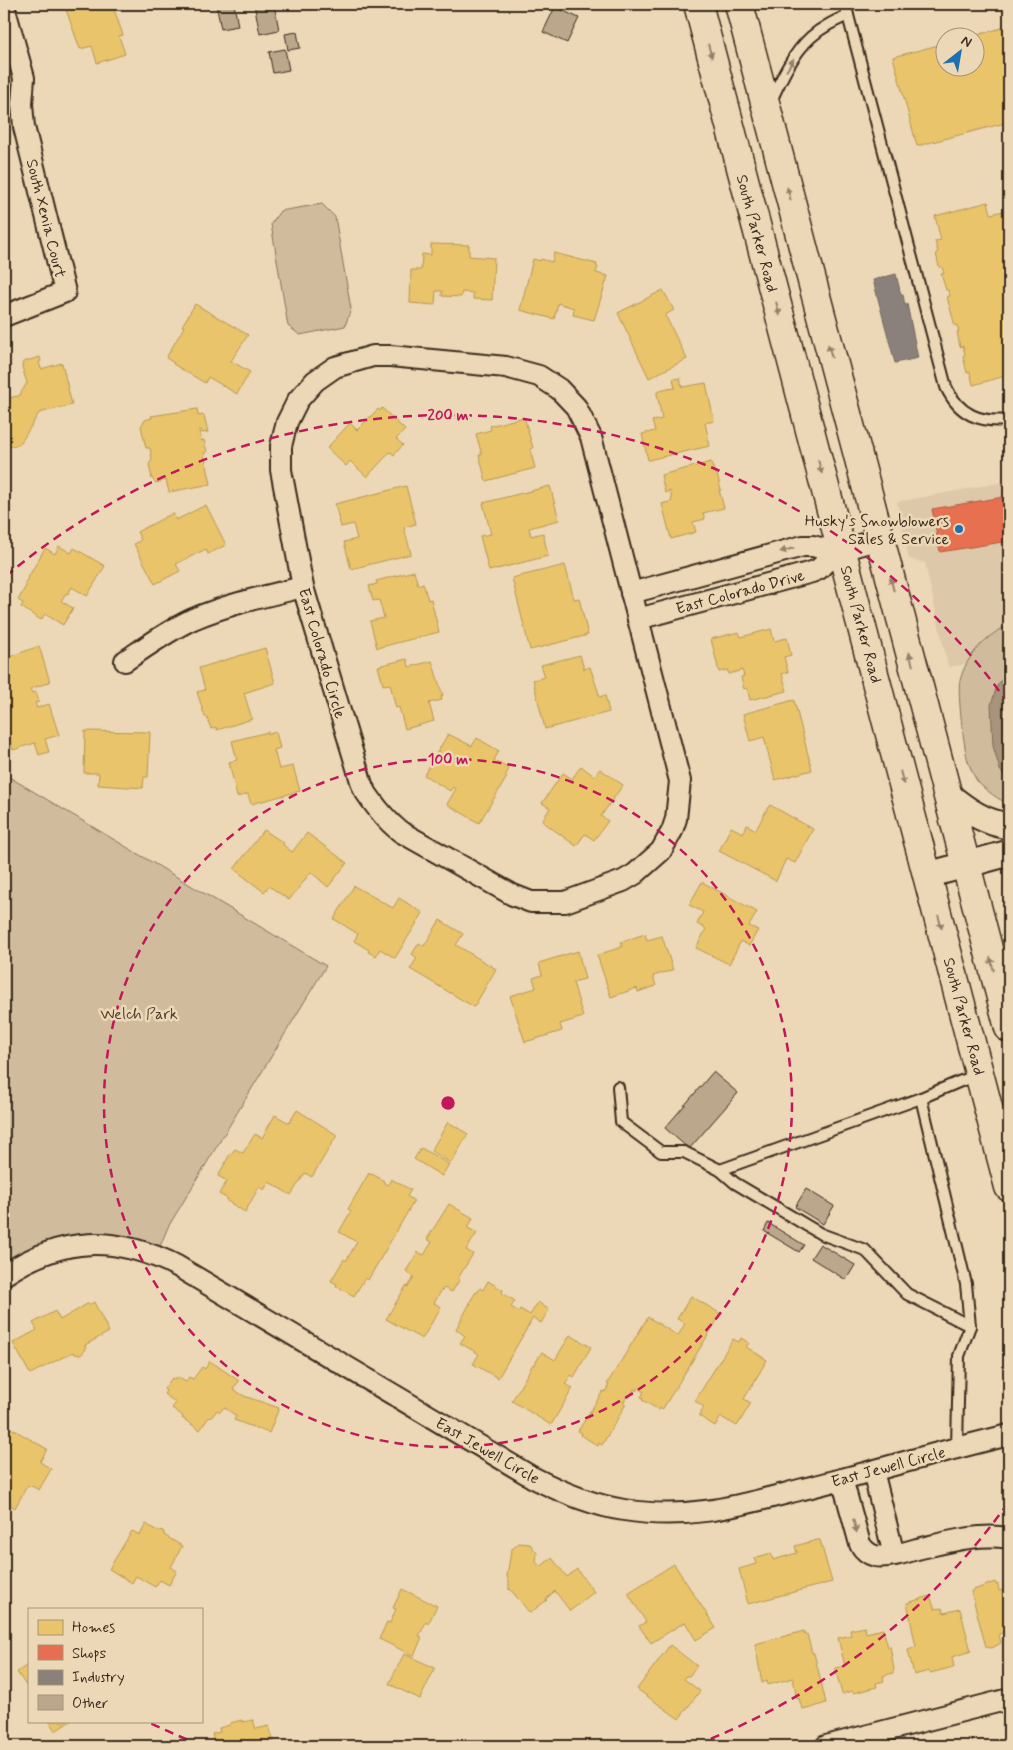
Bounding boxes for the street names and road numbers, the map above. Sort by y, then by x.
street label: South Xenia Court [21,157,71,280]
street label: South Parker Road [731,172,782,295]
street label: South Parker Road [835,563,886,686]
street label: East Colorado Drive [674,565,808,620]
street label: East Colorado Circle [293,586,350,722]
street label: South Parker Road [938,955,989,1078]
street label: East Jewell Circle [431,1413,543,1490]
street label: East Jewell Circle [829,1442,948,1493]

